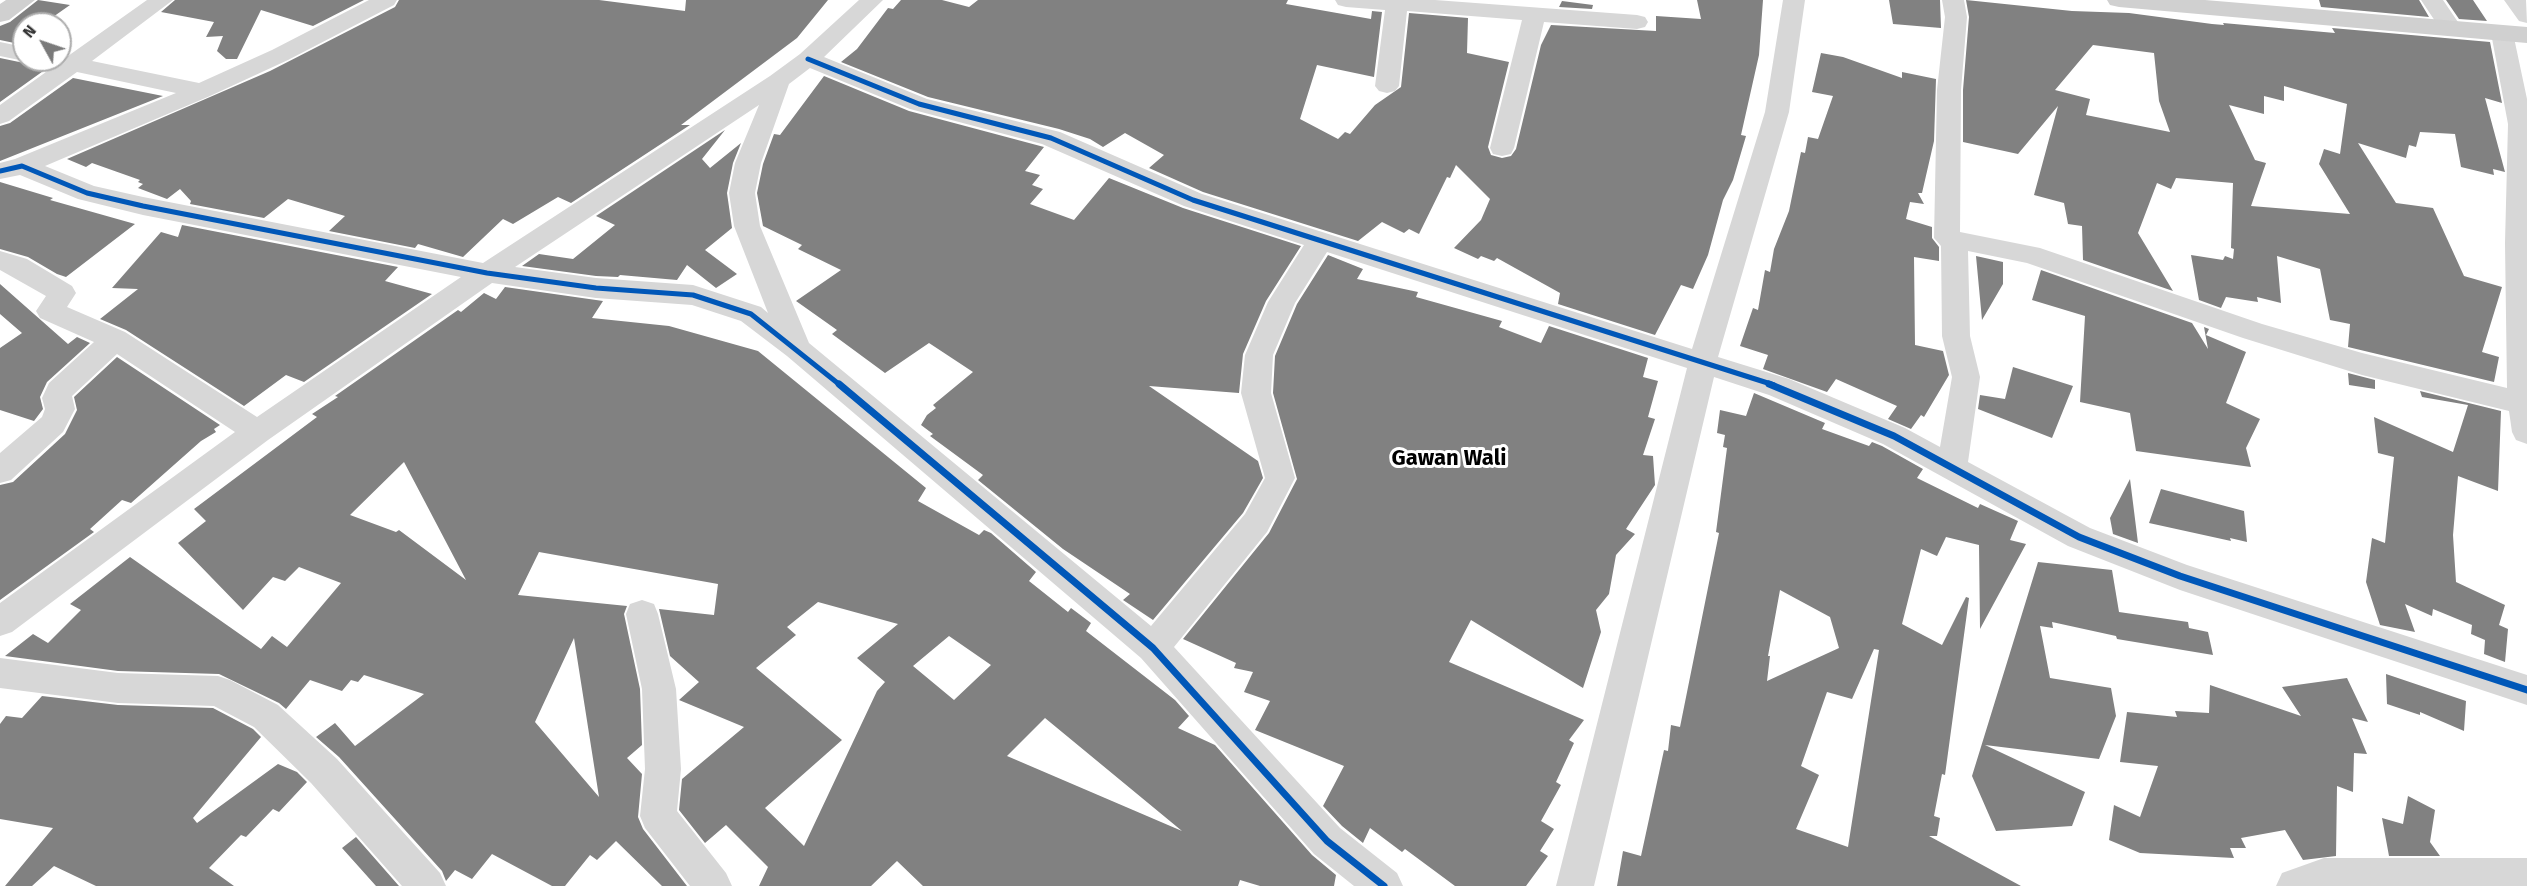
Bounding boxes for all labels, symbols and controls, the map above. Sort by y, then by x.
north arrow [12,12,72,72]
text: N [19,21,40,42]
district label: Gawan Wali [1392,446,1506,472]

